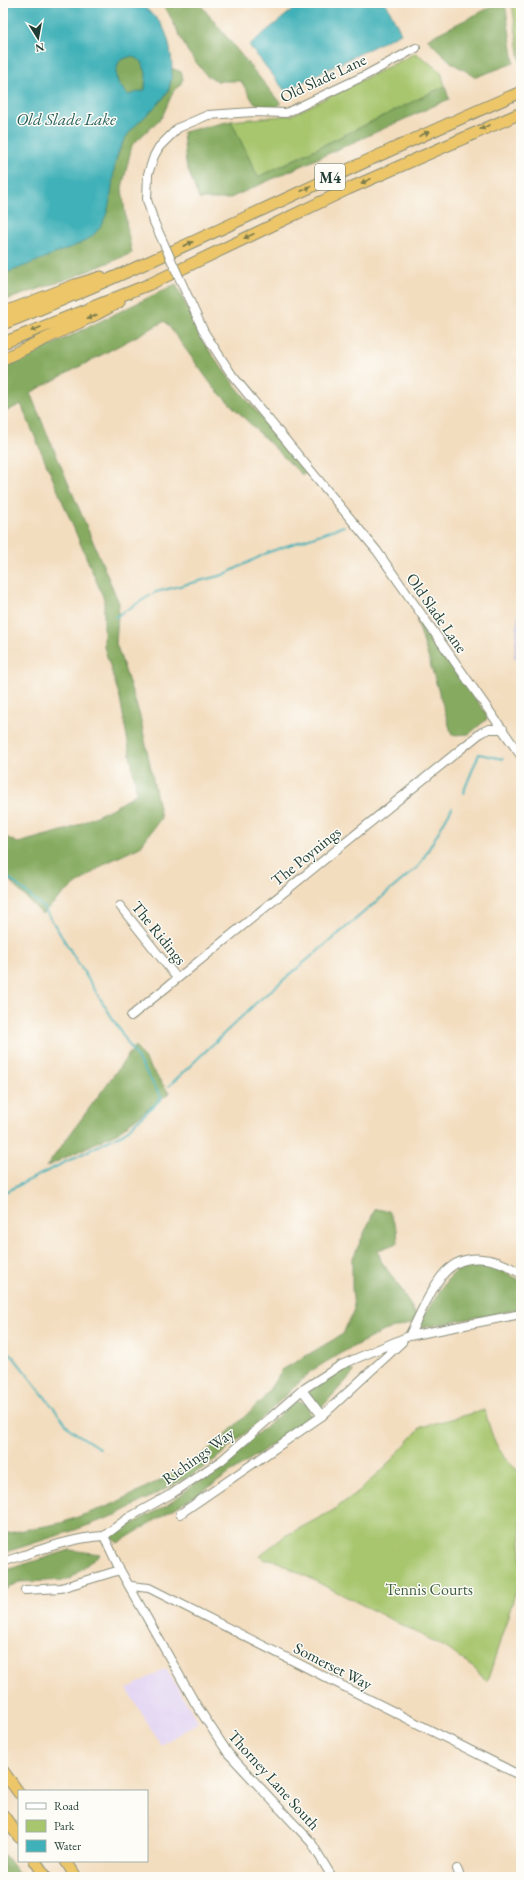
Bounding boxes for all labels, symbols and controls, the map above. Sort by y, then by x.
north arrow [18,18,58,58]
text: N [34,40,46,56]
street label: Old Slade Lane [276,49,370,107]
water label: Old Slade Lake [16,108,116,130]
one-way arrow [479,124,491,131]
one-way arrow [418,131,430,137]
road number: M4 [315,164,345,190]
one-way arrow [361,178,372,184]
one-way arrow [300,186,312,192]
one-way arrow [243,233,255,239]
one-way arrow [183,241,194,247]
one-way arrow [86,314,98,320]
one-way arrow [30,326,41,332]
street label: Old Slade Lane [402,569,472,657]
street label: The Poynings [267,821,345,891]
street label: The Ridings [127,897,191,969]
street label: Richings Way [158,1422,239,1489]
park label: Tennis Courts [385,1579,473,1600]
street label: Somerset Way [290,1637,377,1695]
street label: Thorney Lane South [223,1725,325,1835]
legend [18,1790,148,1862]
text: Road [54,1798,80,1814]
text: Park [54,1818,75,1834]
text: Water [54,1838,81,1854]

